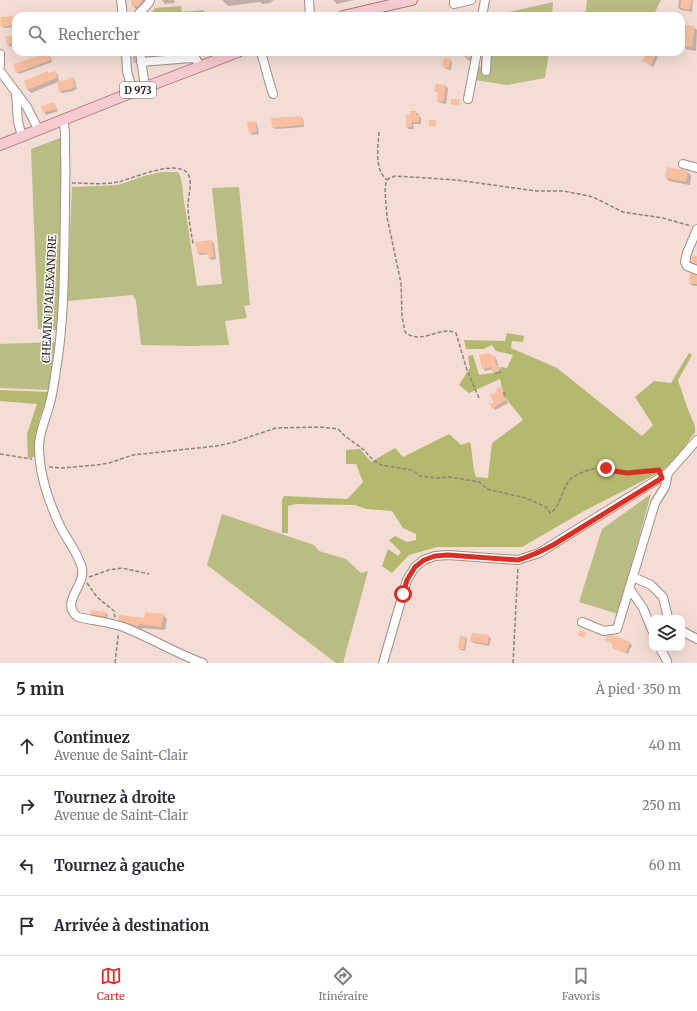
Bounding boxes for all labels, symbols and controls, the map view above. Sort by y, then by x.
search box [12,12,685,56]
icon: search [26,23,48,45]
text: Rechercher [58,25,140,44]
road number: D 973 [120,82,156,98]
street label: CHEMIN D'ALEXANDRE [39,235,59,363]
route end [597,459,615,477]
route start [394,585,412,603]
map controls [649,615,685,651]
button: layers [649,615,685,651]
text: 5 min [16,678,64,700]
text: À pied · 350 m [596,681,681,698]
text: Continuez [54,728,130,747]
icon: ahead [16,735,38,757]
text: 40 m [649,737,681,754]
text: Avenue de Saint-Clair [54,747,188,764]
text: Tournez à droite [54,788,175,807]
icon: right [16,795,38,817]
text: 250 m [642,797,681,814]
text: Avenue de Saint-Clair [54,807,188,824]
icon: left [16,855,38,877]
text: Tournez à gauche [54,856,185,875]
text: 60 m [649,857,681,874]
icon: arrive [16,915,38,937]
text: Arrivée à destination [54,916,209,935]
tab: Carte [97,965,125,1003]
tab: Itinéraire [319,965,368,1003]
tab: Favoris [562,965,600,1003]

